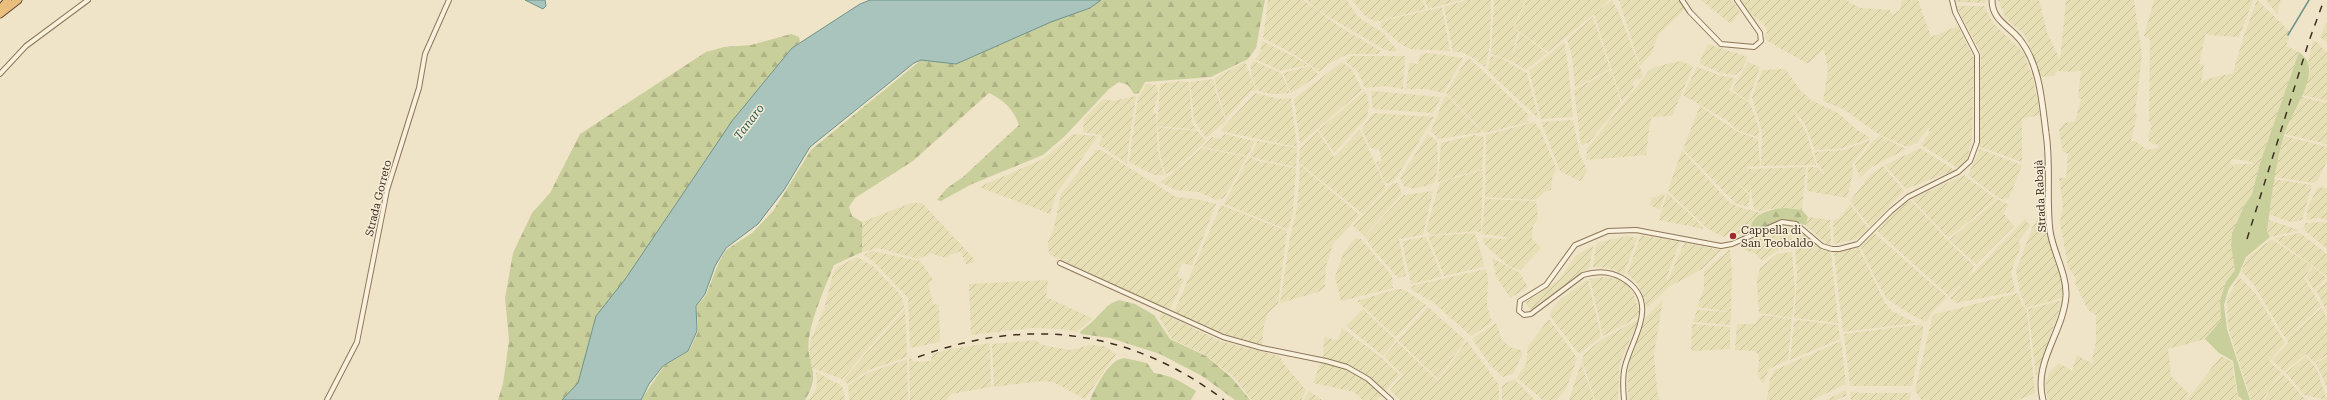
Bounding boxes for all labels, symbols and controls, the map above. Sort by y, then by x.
water label: Tanaro [731,101,767,143]
street label: Strada Gorreto [363,158,394,238]
street label: Strada Rabajà [2032,159,2049,233]
place label: Cappella di San Teobaldo [1741,224,1814,250]
marker: Cappella di San Teobaldo [1728,231,1738,241]

